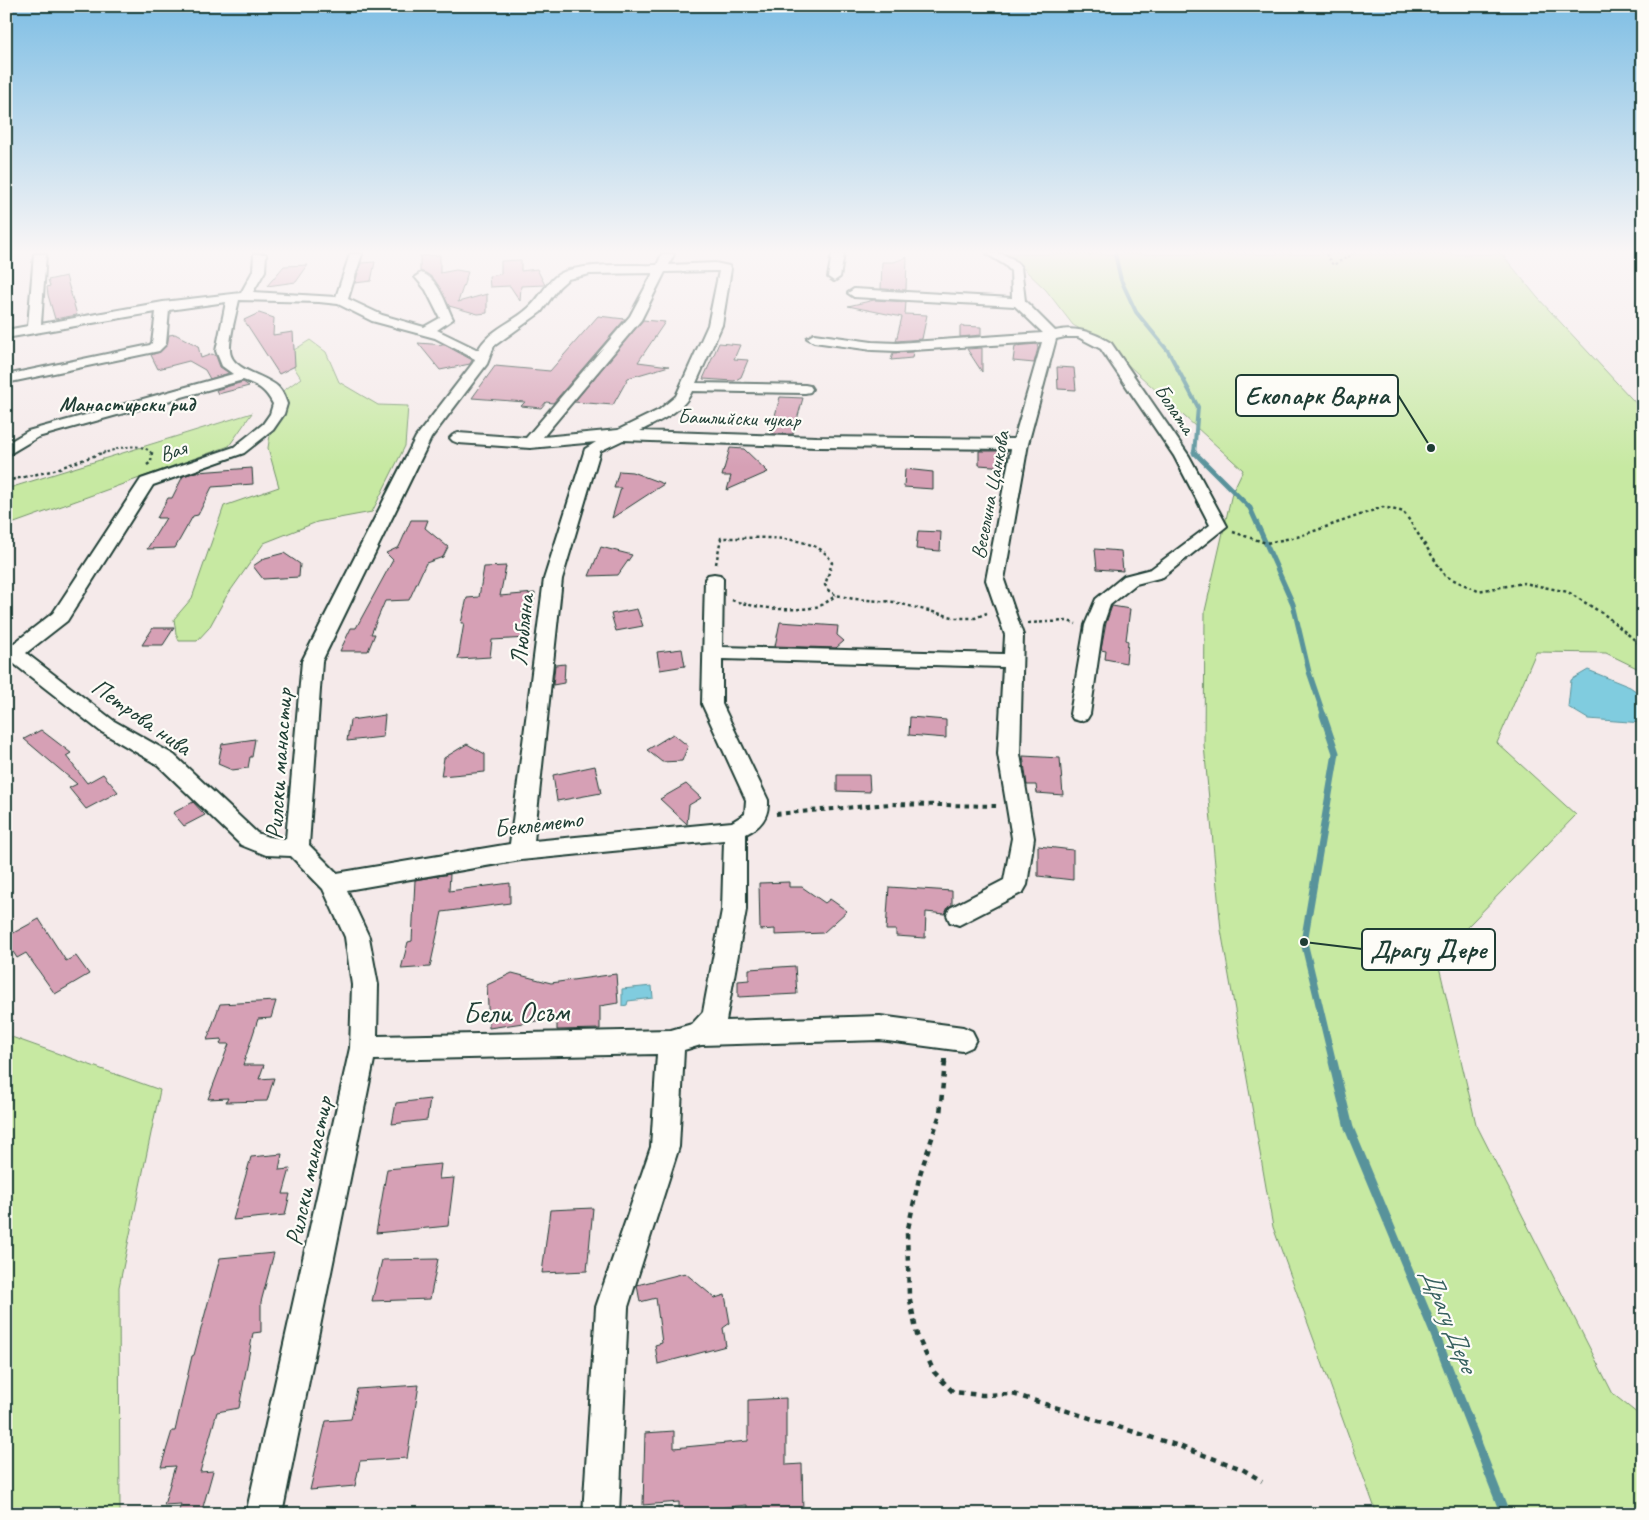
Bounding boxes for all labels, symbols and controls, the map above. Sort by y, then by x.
callout: Екопарк Варна [1236,375,1398,416]
street label: Болата [1149,379,1202,441]
text: Екопарк Варна [1245,379,1391,412]
district label: Манастирски рид [59,391,197,417]
street label: Башлийски чукар [677,403,802,433]
street label: Веселина Цанкова [965,427,1015,561]
street label: Вая [156,434,191,467]
street label: Любляна [502,590,542,667]
street label: Петрова нива [85,671,199,764]
street label: Рилски манастир [258,686,300,841]
street label: Беклемето [492,803,585,845]
callout: Драгу Дере [1362,929,1495,970]
text: Драгу Дере [1370,933,1488,966]
street label: Бели Осъм [462,992,571,1032]
street label: Рилски манастир [278,1092,341,1249]
water label: Драгу Дере [1414,1263,1487,1381]

